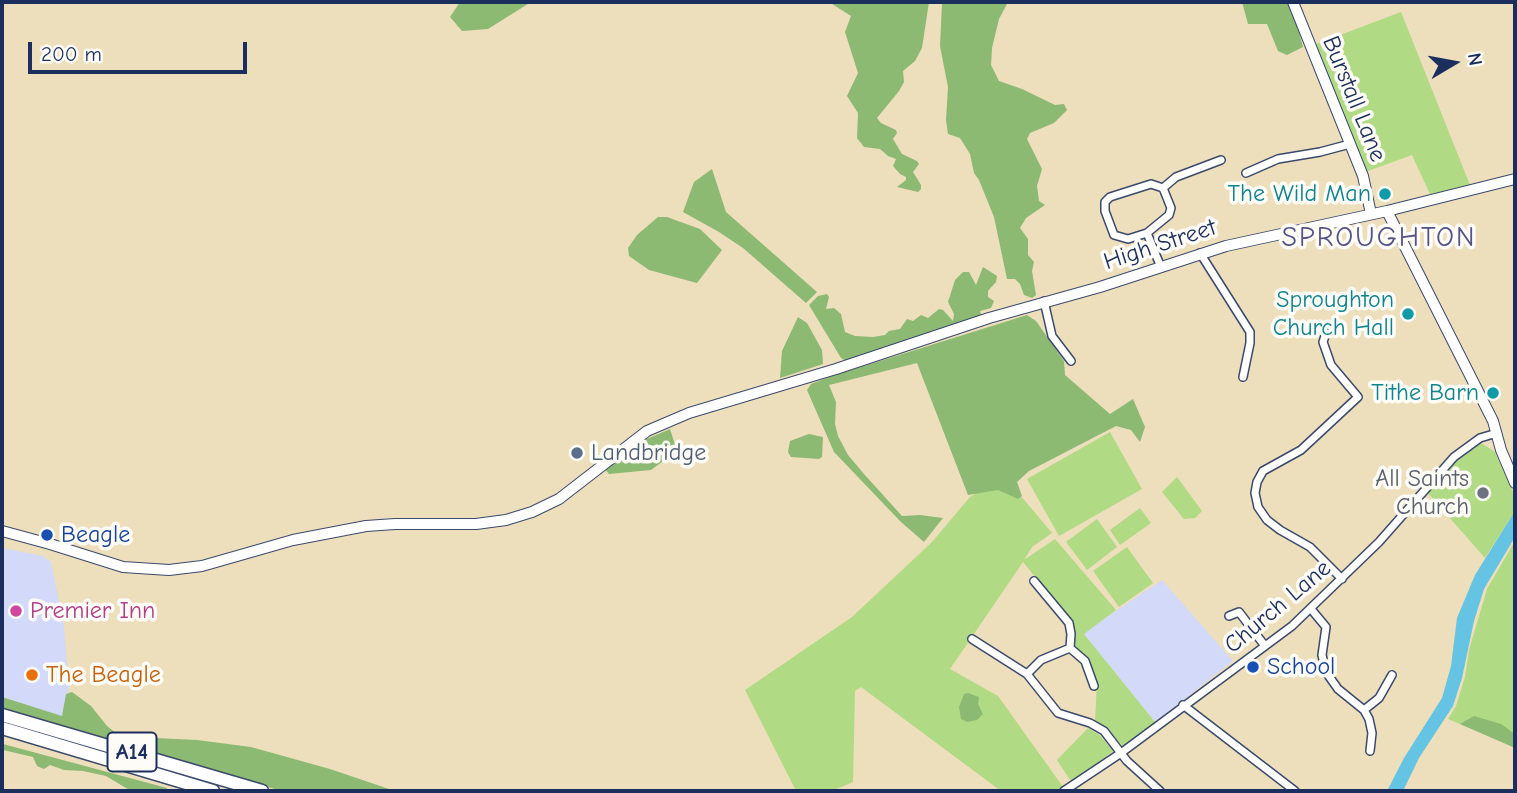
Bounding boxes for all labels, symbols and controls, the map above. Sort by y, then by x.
scale bar [32,28,250,72]
north arrow [1419,28,1489,98]
street label: Burstall Lane [1316,32,1392,166]
text: 200 m [41,42,102,66]
text: N [1463,51,1487,67]
place label: The Wild Man [1228,180,1371,208]
marker: The Wild Man [1377,186,1393,202]
street label: High Street [1100,213,1220,277]
district label: SPROUGHTON [1283,221,1475,255]
place label: Sproughton Church Hall [1273,286,1394,342]
marker: Sproughton Church Hall [1400,306,1416,322]
place label: Tithe Barn [1371,379,1479,407]
marker: Tithe Barn [1485,385,1501,401]
place label: Landbridge [591,439,706,467]
marker: Landbridge [569,445,585,461]
place label: All Saints Church [1375,465,1469,521]
marker: All Saints Church [1475,485,1491,501]
place label: Beagle [61,521,130,549]
marker: Beagle [39,527,55,543]
street label: Church Lane [1219,554,1337,660]
place label: Premier Inn [30,597,155,625]
marker: Premier Inn [8,603,24,619]
place label: School [1267,653,1335,681]
marker: School [1245,659,1261,675]
place label: The Beagle [46,661,161,689]
marker: The Beagle [24,667,40,683]
road number: A14 [108,732,156,772]

